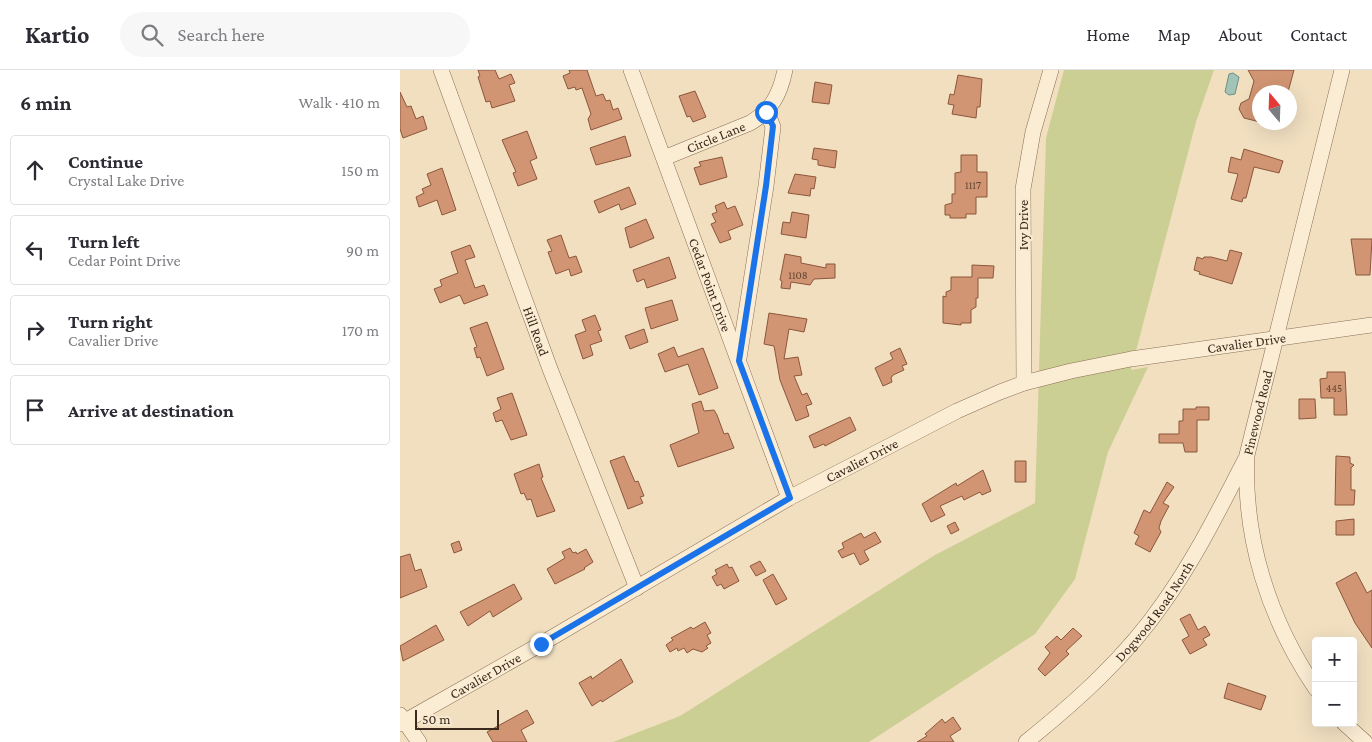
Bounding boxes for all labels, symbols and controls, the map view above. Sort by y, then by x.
search box [120,12,470,57]
text: Kartio [25,21,90,48]
icon: search [138,21,166,49]
text: Search here [178,24,265,45]
text: Home [1087,25,1130,45]
text: Map [1158,25,1190,45]
text: About [1218,25,1262,45]
text: Contact [1290,25,1347,45]
north arrow [1252,85,1297,130]
text: 6 min [20,91,71,115]
text: Walk · 410 m [299,94,380,111]
route start [755,101,778,124]
street label: Circle Lane [684,118,748,156]
text: Continue [68,151,143,172]
icon: ahead [21,156,49,184]
text: 150 m [341,162,379,179]
text: Crystal Lake Drive [68,172,184,189]
house number: 1117 [965,179,981,191]
street label: Ivy Drive [1015,200,1031,250]
text: Turn left [68,231,140,252]
icon: left [21,236,49,264]
street label: Cedar Point Drive [686,236,735,334]
text: 90 m [346,242,379,259]
text: Cedar Point Drive [68,252,180,269]
house number: 1108 [788,269,808,281]
street label: Hill Road [520,304,553,359]
text: Turn right [68,311,153,332]
icon: right [21,316,49,344]
text: 170 m [342,322,379,339]
street label: Cavalier Drive [1206,329,1287,356]
text: Cavalier Drive [68,332,158,349]
street label: Pinewood Road [1239,368,1276,457]
house number: 445 [1326,382,1342,394]
icon: arrive [21,396,49,424]
text: Arrive at destination [68,400,234,421]
street label: Cavalier Drive [823,435,901,486]
street label: Dogwood Road North [1112,558,1197,665]
route end [530,633,553,656]
map controls [1312,637,1357,727]
button: + [1312,637,1357,682]
street label: Cavalier Drive [447,649,524,702]
button: − [1312,682,1357,727]
scale bar [415,707,499,730]
text: 50 m [422,711,450,727]

